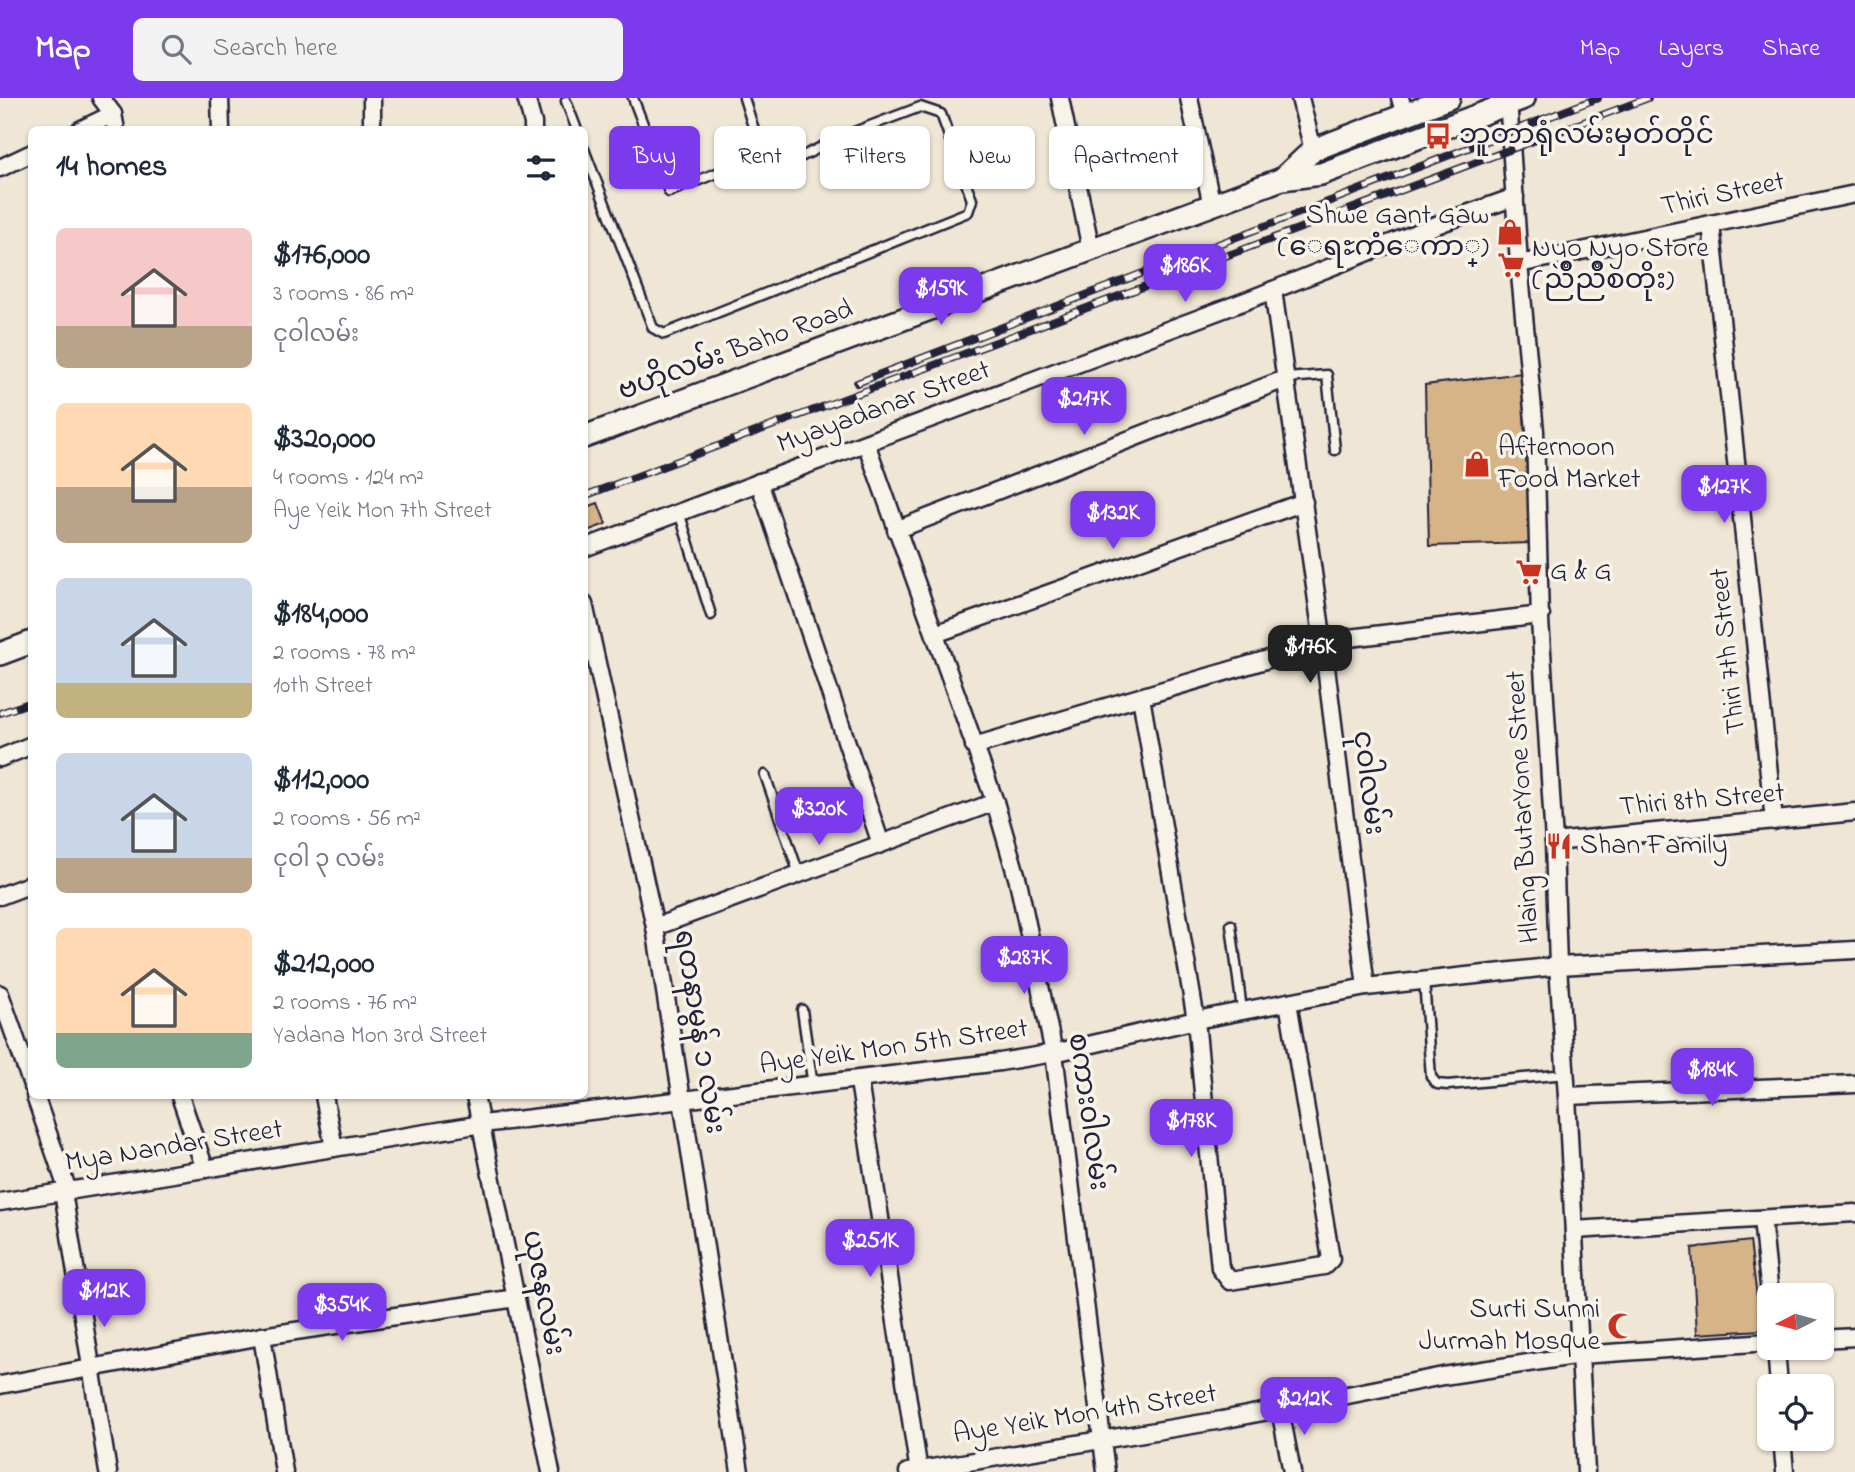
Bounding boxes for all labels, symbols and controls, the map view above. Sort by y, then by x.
search box [133,18,623,81]
text: Map [35,25,91,73]
icon: search [157,30,195,68]
text: Search here [213,30,337,68]
text: Map [1580,32,1620,67]
text: Layers [1658,32,1724,67]
text: Share [1762,32,1820,67]
place label: ဘူတာရုံလမ်းမှတ်တိုင် [1459,115,1714,157]
bus stop icon: ဘူတာရုံလမ်းမှတ်တိုင် [1423,121,1453,151]
chip: Buy [609,126,700,189]
chip: Rent [714,126,806,189]
chip: Filters [820,126,930,189]
chip: New [944,126,1035,189]
chip: Apartment [1049,126,1203,189]
text: 14 homes [56,146,167,190]
icon: filters [522,149,560,187]
street label: Thiri Street [1657,162,1789,228]
place label: Shwe Gant Gaw (ေရႊကံံေကာ္) [1277,196,1489,269]
shop icon: Shwe Gant Gaw (ေရႊကံံေကာ္) [1495,217,1525,247]
place label: Nyo Nyo Store (ညိဳညိဳစတိုး) [1532,229,1709,302]
text: $176,000 [273,234,370,278]
pin: $186K [1136,244,1234,304]
text: $186K [1159,250,1211,283]
supermarket icon: Nyo Nyo Store (ညိဳညိဳစတိုး) [1496,250,1526,280]
icon: home [112,256,196,340]
pin: $159K [892,268,990,327]
text: $159K [915,273,967,306]
text: 3 rooms · 86 m² [273,278,414,311]
street label: ဗဟိုလမ်း Baho Road [612,288,859,413]
text: ငုဝါလမ်း [273,319,359,352]
street label: Myayadanar Street [772,350,996,466]
pin: $217K [1035,378,1133,437]
text: $217K [1057,383,1111,416]
text: $320,000 [273,418,375,462]
place label: Afternoon Food Market [1497,428,1641,501]
icon: home [112,431,196,515]
shop icon: Afternoon Food Market [1462,449,1492,479]
text: 4 rooms · 124 m² [273,462,424,495]
pin: $127K [1675,466,1773,525]
text: $127K [1697,471,1751,504]
pin: $132K [1064,491,1162,551]
text: Aye Yeik Mon 7th Street [273,495,492,528]
text: $132K [1086,497,1140,530]
place label: G & G [1550,552,1612,593]
supermarket icon: G & G [1514,557,1544,587]
street label: Thiri 7th Street [1700,566,1758,736]
text: $184,000 [273,593,368,637]
icon: home [112,606,196,690]
pin: $176K [1261,626,1359,685]
text: $176K [1284,631,1336,664]
text: 2 rooms · 78 m² [273,637,416,670]
text: 10th Street [273,670,373,703]
street label: Hlaing ButarYone Street [1496,670,1552,944]
street label: ငုဝါလမ်း [1340,728,1395,837]
text: $112,000 [273,759,369,803]
street label: Thiri 8th Street [1618,773,1786,829]
icon: home [112,781,196,865]
pin: $320K [770,788,868,847]
text: $320K [791,793,847,826]
text: 2 rooms · 56 m² [273,803,421,836]
place label: Shan Family [1580,826,1728,867]
restaurant icon: Shan Family [1544,831,1574,861]
text: ငုဝါ ၃ လမ်း [273,844,385,877]
street label: ရတနာမွန် ၁ လမ်း [662,927,735,1137]
pin: $287K [975,936,1073,996]
text: $287K [997,942,1051,975]
text: $212,000 [273,943,375,987]
icon: home [112,956,196,1040]
text: 2 rooms · 76 m² [273,987,417,1020]
street label: Aye Yeik Mon 5th Street [757,1009,1031,1087]
text: Yadana Mon 3rd Street [273,1020,487,1053]
street label: စကား၀ါလမ်း [1056,1030,1119,1193]
pin: $184K [1663,1048,1761,1108]
text: $184K [1687,1054,1737,1087]
pin: $178K [1142,1100,1240,1159]
text: $178K [1166,1105,1216,1138]
street label: Mya Nandar Street [62,1110,286,1184]
pin: $251K [821,1220,919,1279]
text: $251K [842,1225,898,1258]
street label: ယုဇနလမ်း [510,1227,575,1359]
pin: $112K [55,1270,153,1329]
text: $112K [78,1275,130,1308]
north arrow [1757,1283,1834,1360]
map controls [1757,1283,1834,1451]
pin: $354K [293,1284,391,1343]
text: $354K [313,1289,371,1322]
place label: Surti Sunni Jurmah Mosque [1419,1290,1600,1363]
mosque icon: Surti Sunni Jurmah Mosque [1606,1311,1636,1341]
street label: Aye Yeik Mon 4th Street [950,1374,1220,1456]
button: locate [1757,1374,1834,1451]
pin: $212K [1255,1378,1353,1437]
text: $212K [1276,1383,1332,1416]

